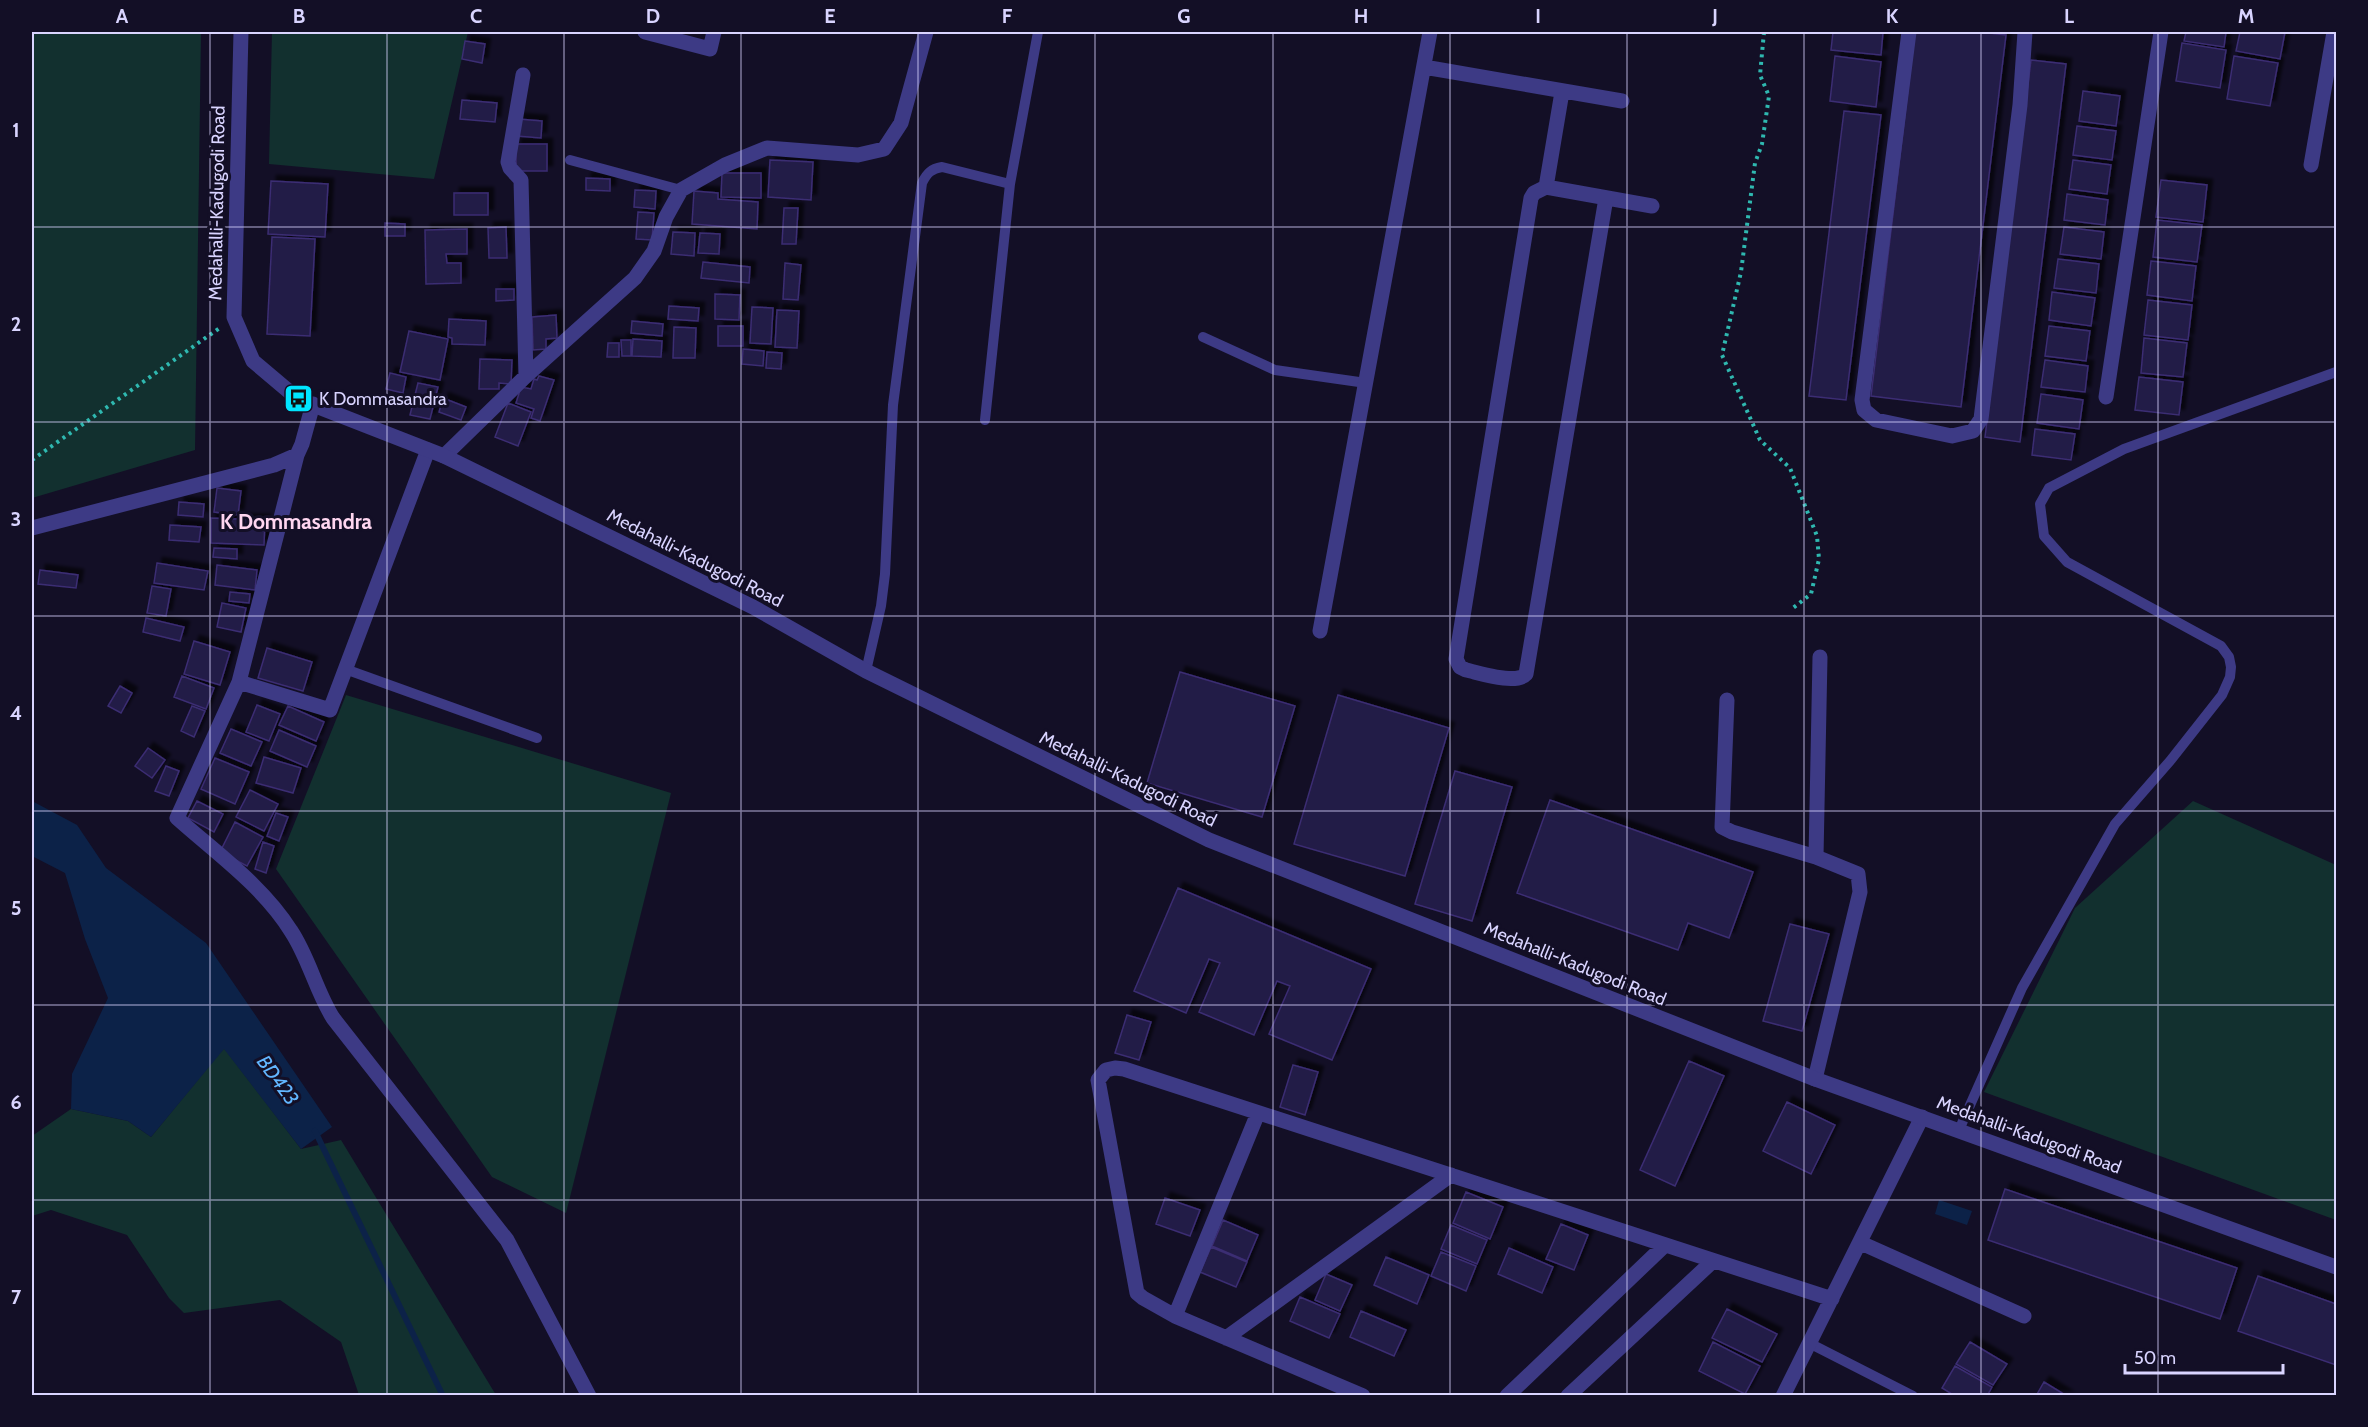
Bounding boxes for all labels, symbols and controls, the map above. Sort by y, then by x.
text: A [116,4,129,28]
text: B [293,4,305,28]
text: C [470,4,482,28]
text: D [646,4,660,28]
text: E [824,4,836,28]
text: F [1002,4,1013,28]
text: G [1177,4,1191,28]
text: H [1354,4,1368,28]
text: I [1535,4,1541,28]
text: J [1711,4,1718,28]
text: K [1886,4,1899,28]
text: L [2064,4,2074,28]
text: M [2238,4,2254,28]
street label: Medahalli-Kadugodi Road [204,106,230,300]
text: 1 [12,118,20,142]
text: 2 [11,312,21,336]
bus stop icon: K Dommasandra [282,383,314,415]
place label: K Dommasandra [319,388,447,410]
street label: Medahalli-Kadugodi Road [603,504,787,612]
text: 3 [11,507,21,531]
district label: K Dommasandra [220,509,373,534]
text: 4 [10,701,22,725]
street label: Medahalli-Kadugodi Road [1036,726,1220,832]
text: 5 [11,896,21,920]
street label: Medahalli-Kadugodi Road [1481,917,1669,1011]
water label: BD423 [252,1050,304,1110]
text: 6 [10,1090,22,1114]
street label: Medahalli-Kadugodi Road [1934,1091,2124,1179]
text: 7 [11,1285,22,1309]
scale bar [2125,1337,2282,1375]
text: 50 m [2134,1347,2176,1369]

